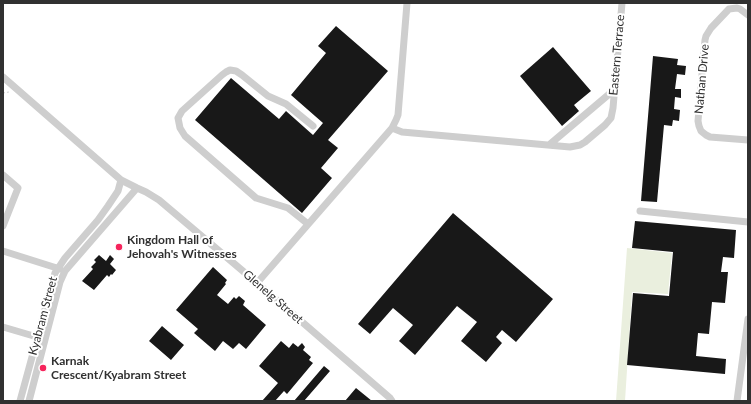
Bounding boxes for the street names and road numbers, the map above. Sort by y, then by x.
street label: Eastern Terrace [606,14,628,96]
street label: Nathan Drive [692,43,712,115]
street label: Glenelg Street [240,267,306,327]
street label: Kyabram Street [26,275,60,357]

